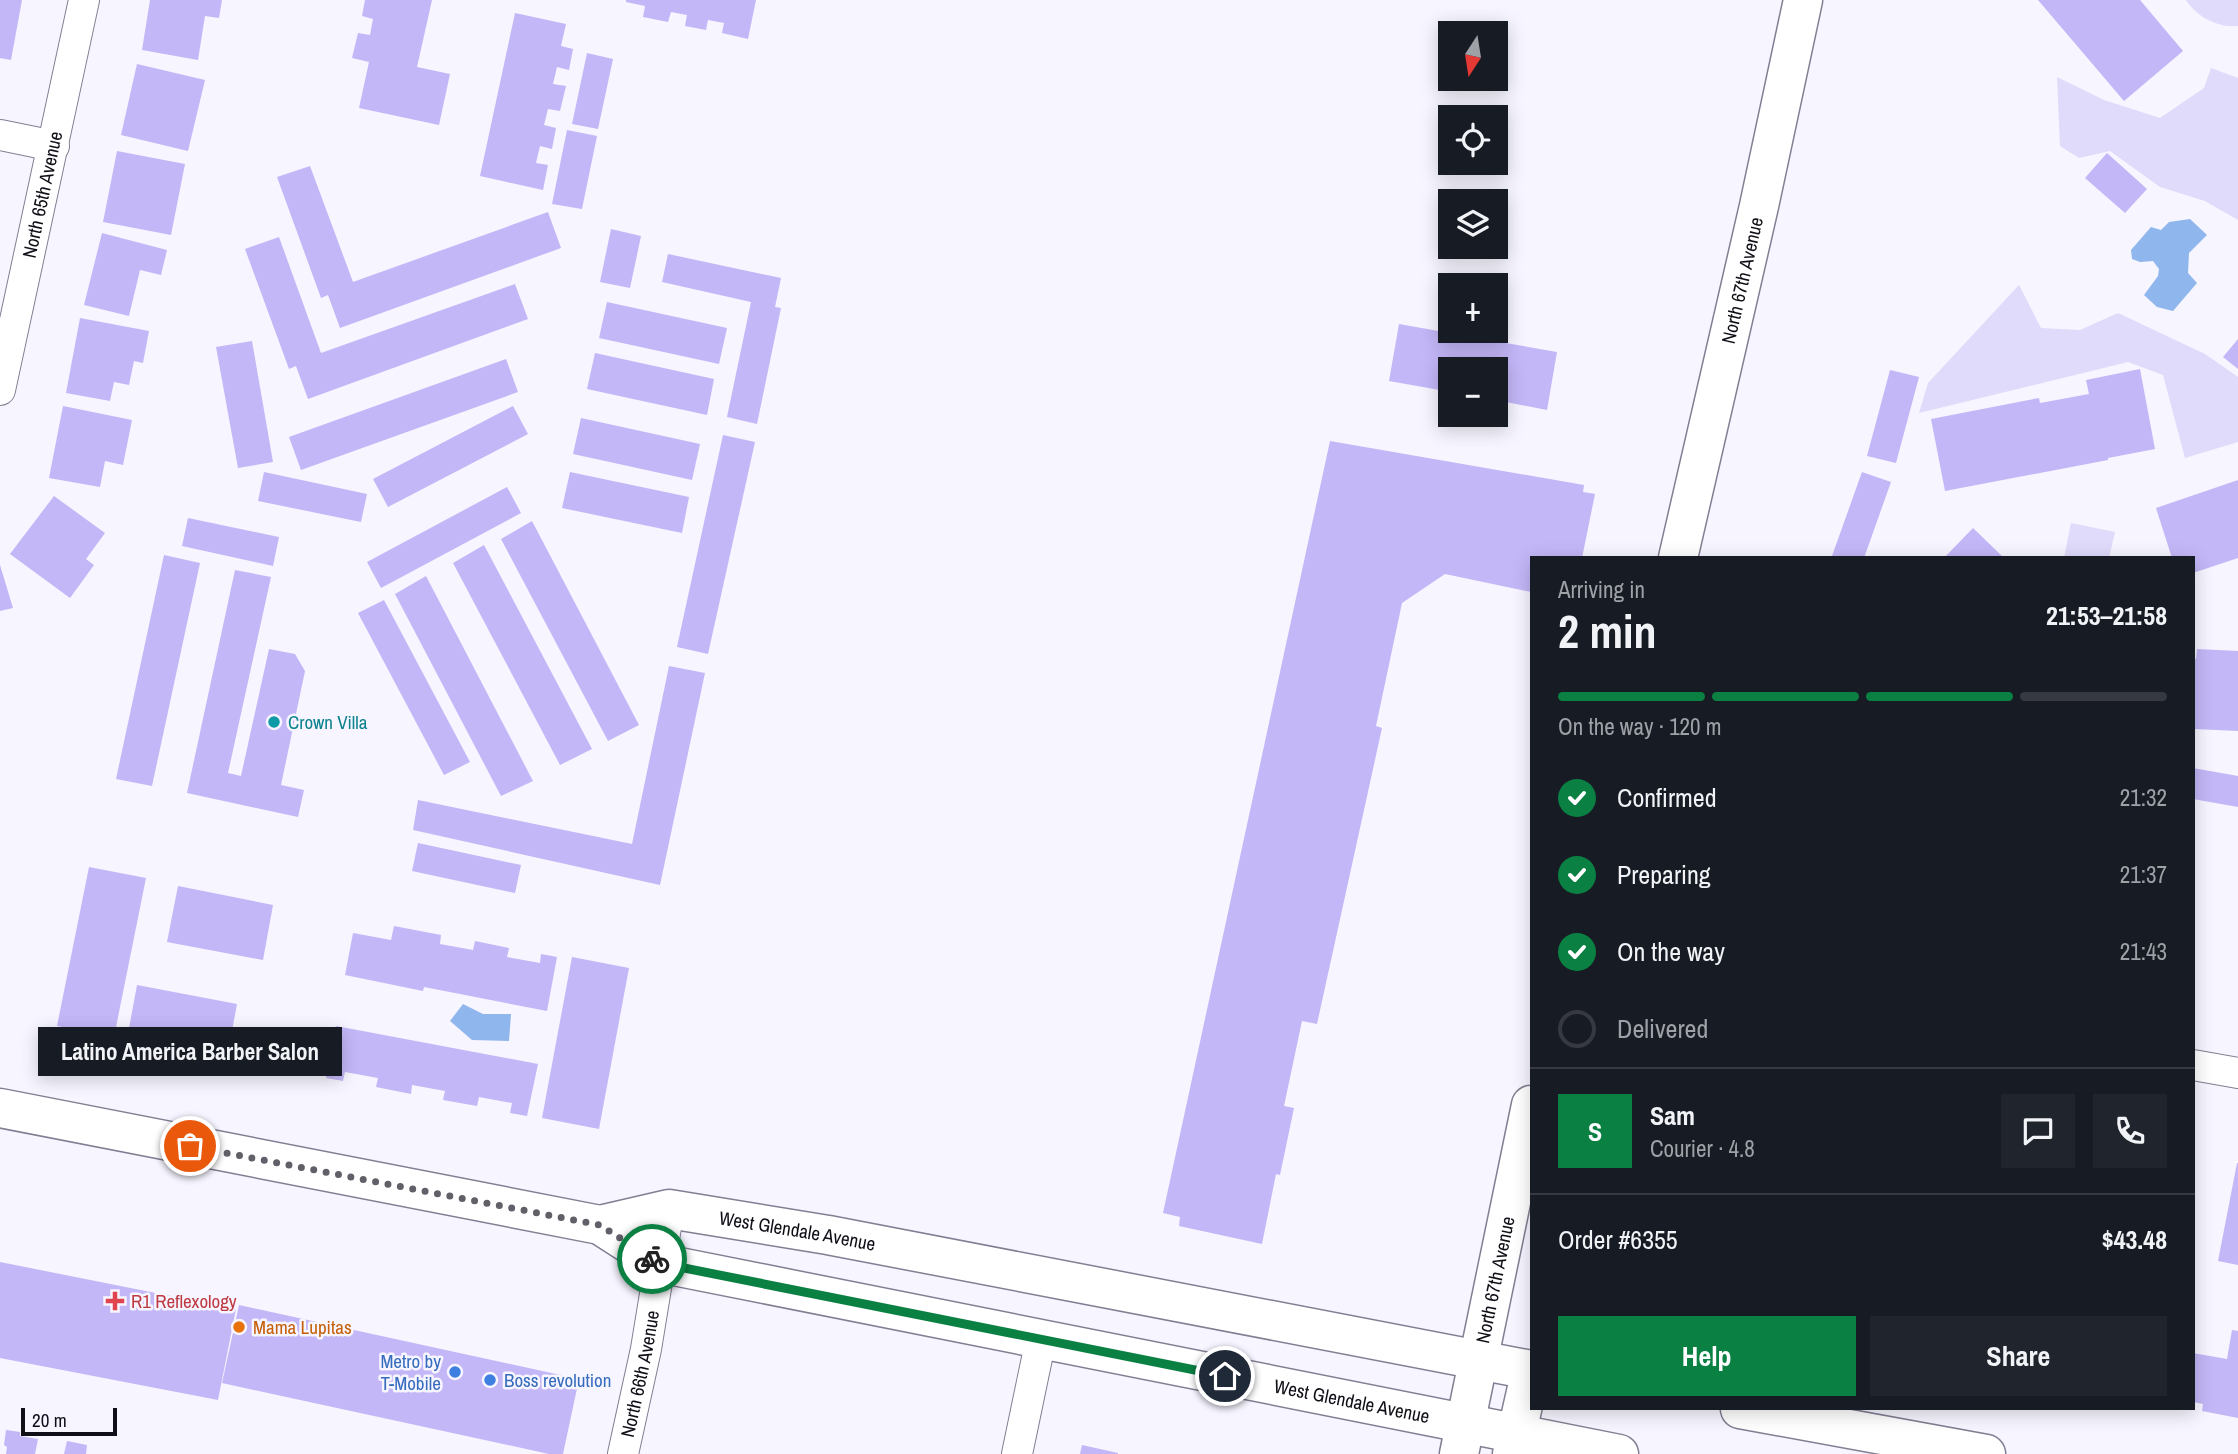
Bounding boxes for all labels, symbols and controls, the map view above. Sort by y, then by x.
north arrow [1438,21,1508,91]
map controls [1438,21,1508,427]
button: locate [1438,105,1508,175]
street label: North 65th Avenue [16,129,68,260]
button: layers [1438,189,1508,259]
street label: North 67th Avenue [1715,215,1769,346]
button: + [1438,273,1508,343]
button: − [1438,357,1508,427]
text: Arriving in [1558,574,1645,605]
text: 21:53–21:58 [2046,598,2167,633]
text: 2 min [1558,600,1657,662]
place label: Crown Villa [288,709,368,735]
text: On the way · 120 m [1558,711,1722,742]
marker: Crown Villa [266,714,282,730]
icon: check [1558,779,1596,817]
text: Confirmed [1617,780,1717,815]
text: 21:32 [2120,782,2167,813]
icon: check [1558,856,1596,894]
text: Preparing [1617,857,1711,892]
text: 21:37 [2120,859,2167,890]
icon: check [1558,933,1596,971]
text: On the way [1617,934,1725,969]
text: 21:43 [2120,936,2167,967]
text: Delivered [1617,1011,1708,1046]
callout: Latino America Barber Salon [38,1027,342,1076]
text: Latino America Barber Salon [61,1036,319,1067]
button: chat [2001,1094,2075,1168]
button: phone [2093,1094,2167,1168]
text: Sam [1650,1098,1695,1133]
text: S [1588,1114,1602,1149]
pin [160,1116,220,1176]
icon: bag [171,1127,209,1165]
text: Courier · 4.8 [1650,1133,1755,1164]
street label: West Glendale Avenue [717,1204,878,1257]
street label: North 67th Avenue [1469,1214,1521,1345]
text: Order #6355 [1558,1222,1678,1257]
text: $43.48 [2102,1222,2167,1257]
courier [617,1224,687,1294]
icon: bike [633,1240,671,1278]
place label: R1 Reflexology [131,1288,237,1314]
marker: R1 Reflexology [105,1291,125,1311]
street label: North 66th Avenue [614,1308,665,1440]
place label: Mama Lupitas [253,1314,352,1340]
button: Help [1558,1316,1856,1396]
button: Share [1870,1316,2167,1396]
marker: Mama Lupitas [231,1319,247,1335]
pin [1195,1346,1255,1406]
place label: Metro by T-Mobile [380,1348,441,1396]
icon: home [1206,1357,1244,1395]
marker: Metro by T-Mobile [447,1364,463,1380]
place label: Boss revolution [504,1367,611,1393]
marker: Boss revolution [482,1372,498,1388]
street label: West Glendale Avenue [1272,1373,1432,1429]
scale bar [21,1405,117,1437]
text: 20 m [32,1407,67,1433]

